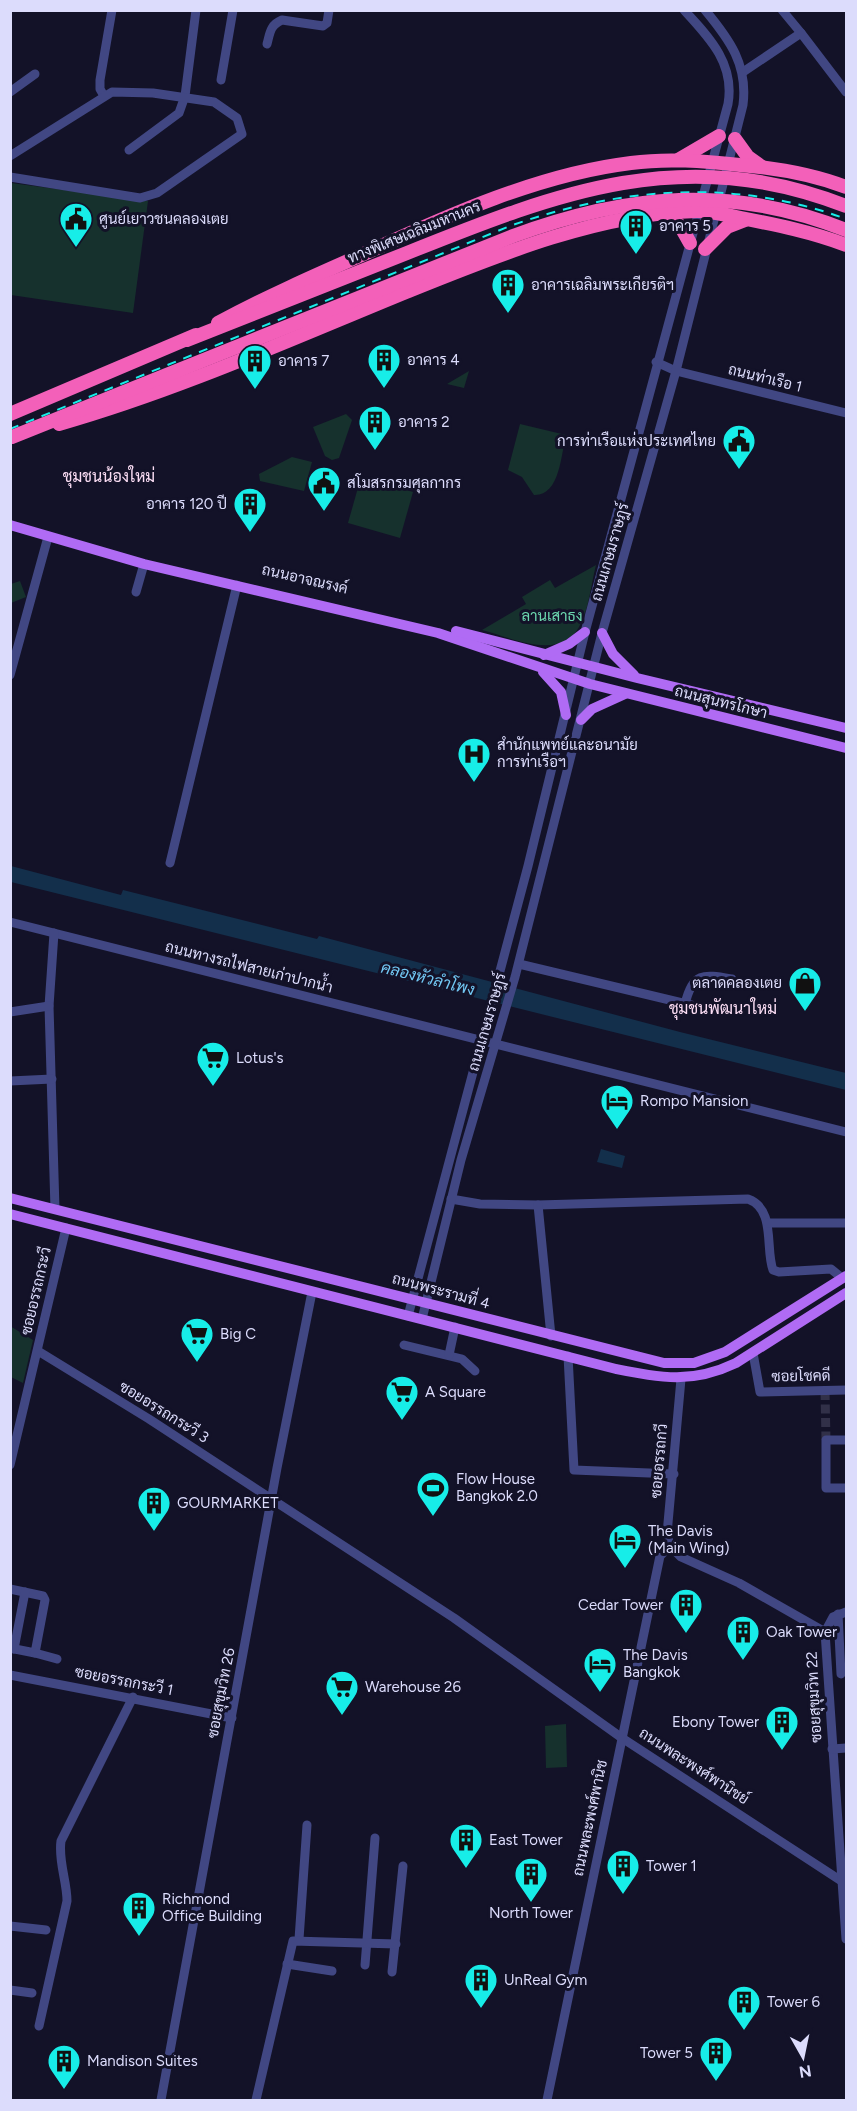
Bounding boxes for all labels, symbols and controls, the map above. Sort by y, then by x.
street label: ทางพิเศษเฉลิมมหานคร [345,197,483,267]
public building icon: ศูนย์เยาวชนคลองเตย [58,201,94,248]
building icon: อาคาร 5 [618,208,654,255]
place label: ศูนย์เยาวชนคลองเตย [99,209,229,229]
place label: อาคาร 5 [659,217,711,235]
building icon: อาคารเฉลิมพระเกียรติฯ [490,267,526,314]
place label: อาคารเฉลิมพระเกียรติฯ [531,275,674,294]
building icon: อาคาร 4 [366,342,402,389]
building icon: อาคาร 7 [237,343,273,390]
place label: อาคาร 4 [407,351,460,369]
place label: อาคาร 7 [278,352,329,370]
street label: ถนนท่าเรือ 1 [726,359,804,396]
building icon: อาคาร 2 [357,404,393,451]
place label: อาคาร 2 [398,413,450,431]
public building icon: การท่าเรือแห่งประเทศไทย [721,423,757,470]
place label: การท่าเรือแห่งประเทศไทย [557,431,716,450]
district label: ชุมชนน้องใหม่ [63,465,155,488]
public building icon: สโมสรกรมศุลกากร [306,465,342,512]
place label: สโมสรกรมศุลกากร [347,473,461,494]
building icon: อาคาร 120 ปี [232,486,268,533]
place label: อาคาร 120 ปี [146,494,227,513]
street label: ถนนเกษมราษฎร์ [586,500,634,604]
street label: ถนนอาจณรงค์ [260,559,350,598]
park label: ลานเสาธง [521,607,583,625]
street label: ถนนสุนทรโกษา [672,681,769,724]
place label: สำนักแพทย์และอนามัย การท่าเรือฯ [497,735,638,771]
hospital icon: สำนักแพทย์และอนามัย การท่าเรือฯ [456,736,492,783]
street label: ถนนทางรถไฟสายเก่าปากน้ำ [163,934,336,997]
water label: คลองหัวลำโพง [379,956,477,999]
shop icon: ตลาดคลองเตย [787,965,823,1012]
street label: ถนนเกษมราษฎร์ [463,970,511,1074]
place label: ตลาดคลองเตย [692,974,782,992]
district label: ชุมชนพัฒนาใหม่ [669,997,777,1020]
supermarket icon: Lotus's [195,1040,231,1087]
place label: Lotus's [236,1049,284,1067]
hotel icon: Rompo Mansion [599,1083,635,1130]
place label: Rompo Mansion [640,1092,748,1110]
street label: ซอยอรรถกระวี [16,1245,55,1337]
street label: ถนนพระรามที่ 4 [390,1264,493,1313]
supermarket icon: Big C [179,1316,215,1363]
place label: Big C [220,1325,256,1343]
street label: ซอยโชคดี [771,1365,831,1386]
supermarket icon: A Square [384,1374,420,1421]
street label: ซอยอรรถกระวี 3 [116,1376,213,1447]
place label: A Square [425,1383,486,1401]
street label: ซอยอรรถกวี [646,1423,671,1499]
sports icon: Flow House Bangkok 2.0 [415,1470,451,1517]
place label: Flow House Bangkok 2.0 [456,1470,538,1505]
building icon: GOURMARKET [136,1485,172,1532]
place label: GOURMARKET [177,1494,279,1512]
hotel icon: The Davis (Main Wing) [607,1522,643,1569]
place label: The Davis (Main Wing) [648,1522,730,1557]
building icon: Cedar Tower [668,1587,704,1634]
place label: Cedar Tower [578,1596,663,1614]
building icon: Oak Tower [725,1614,761,1661]
place label: Oak Tower [766,1623,837,1641]
street label: ซอยสุขุมวิท 26 [203,1646,241,1740]
hotel icon: The Davis Bangkok [582,1646,618,1693]
place label: The Davis Bangkok [623,1646,688,1681]
street label: ซอยสุขุมวิท 22 [803,1651,827,1743]
street label: ซอยอรรถกระวี 1 [73,1662,175,1699]
supermarket icon: Warehouse 26 [324,1669,360,1716]
place label: Warehouse 26 [365,1678,461,1696]
building icon: Ebony Tower [764,1704,800,1751]
place label: Ebony Tower [672,1713,759,1731]
street label: ถนนพละพงศ์พานิชย์ [636,1723,753,1808]
street label: ถนนพละพงศ์พานิช [568,1758,611,1878]
building icon: East Tower [448,1822,484,1869]
place label: East Tower [489,1831,563,1849]
building icon: Tower 1 [605,1848,641,1895]
building icon: North Tower [513,1856,549,1903]
place label: Tower 1 [646,1857,697,1875]
building icon: Richmond Office Building [121,1890,157,1937]
place label: Richmond Office Building [162,1890,262,1925]
place label: North Tower [489,1904,573,1922]
building icon: UnReal Gym [463,1962,499,2009]
place label: UnReal Gym [504,1971,587,1989]
building icon: Tower 6 [726,1984,762,2031]
place label: Tower 6 [767,1993,820,2011]
north arrow [773,2027,833,2087]
building icon: Tower 5 [698,2035,734,2082]
building icon: Mandison Suites [46,2043,82,2090]
place label: Tower 5 [640,2044,693,2062]
place label: Mandison Suites [87,2052,198,2070]
text: N [798,2061,813,2082]

